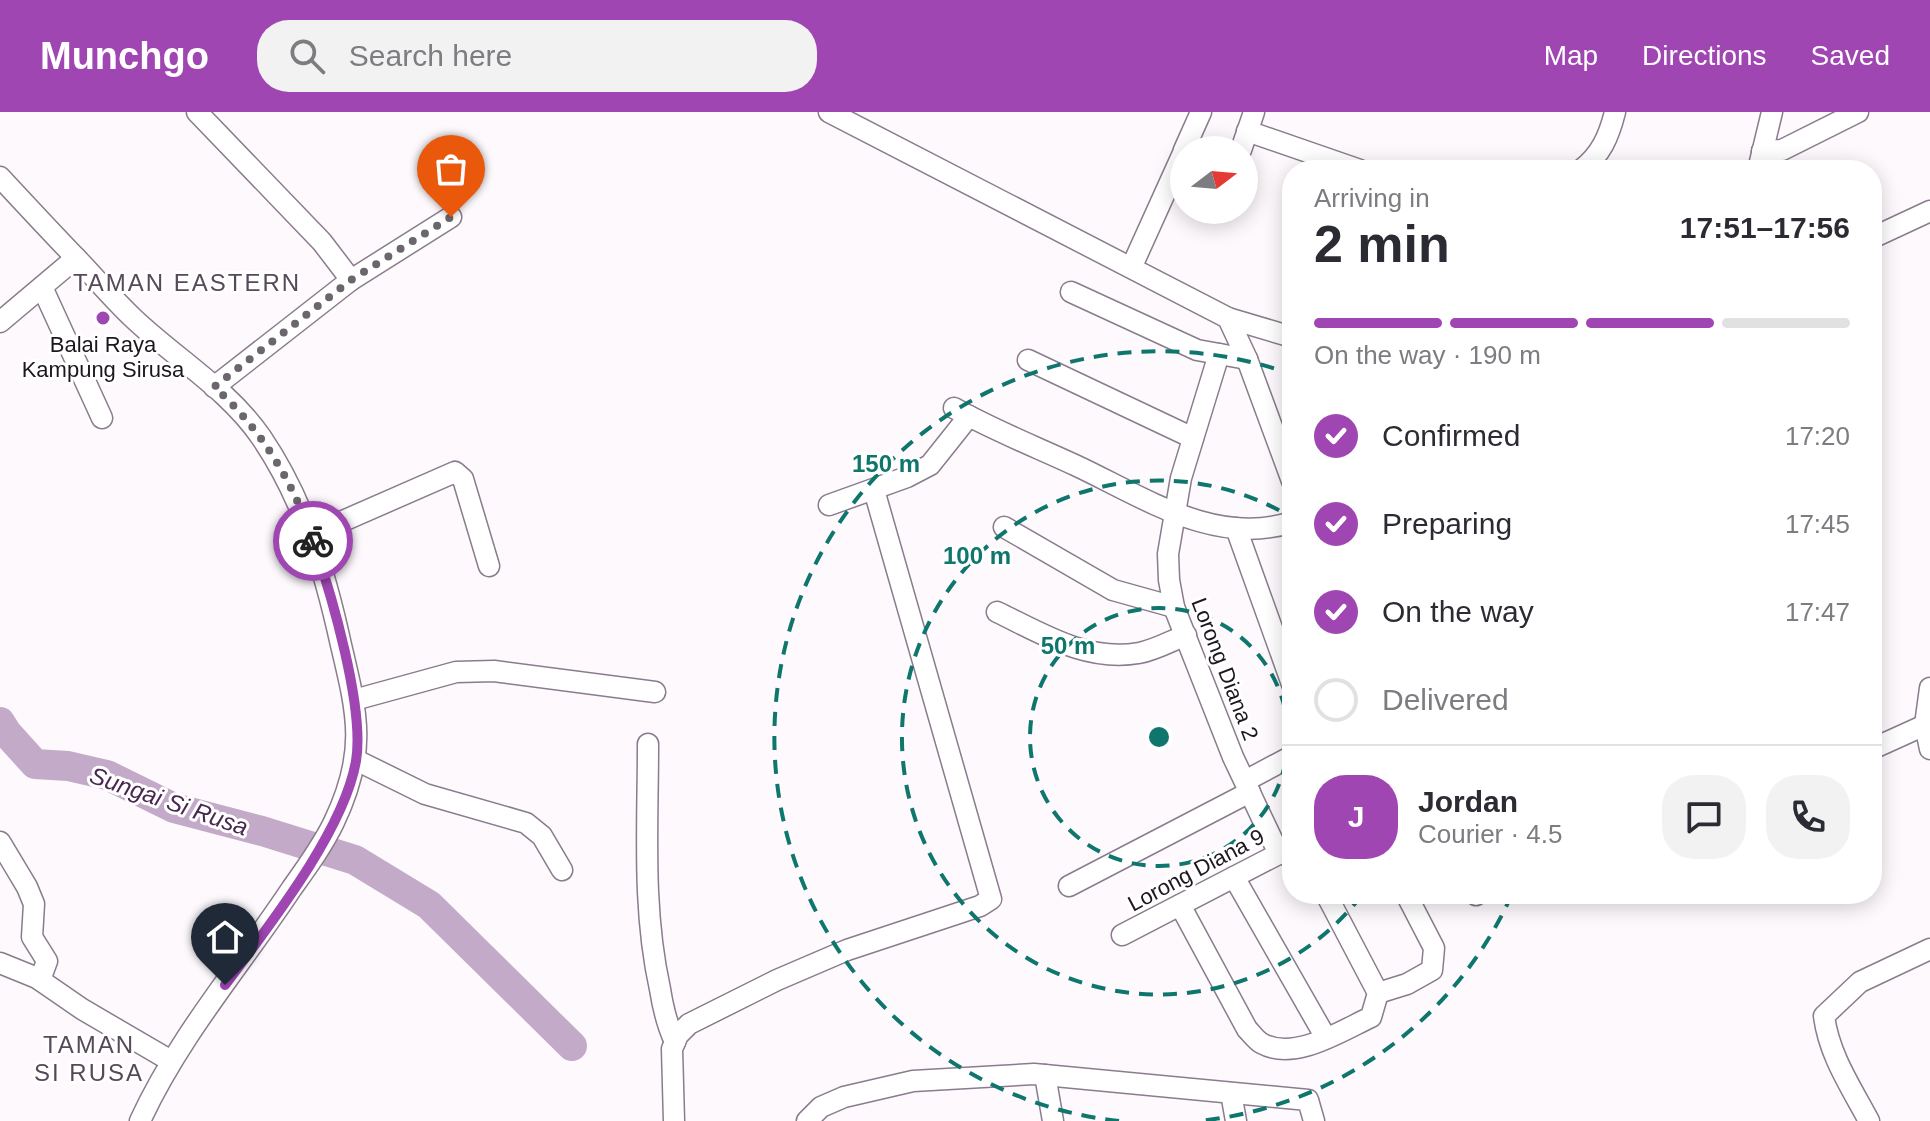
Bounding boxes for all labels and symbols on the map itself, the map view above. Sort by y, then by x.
pin [417,135,485,217]
north arrow [1170,136,1258,224]
district label: TAMAN EASTERN [73,269,301,296]
marker: Balai Raya Kampung Sirusa [94,309,112,327]
place label: Balai Raya Kampung Sirusa [22,332,185,382]
text: 150 m [852,450,920,477]
courier [273,501,353,581]
text: 100 m [943,542,1011,569]
street label: Lorong Diana 2 [1186,594,1264,744]
text: 50 m [1041,632,1095,659]
centre of rings [1145,723,1173,751]
water label: Sungai Si Rusa [86,761,252,841]
street label: Lorong Diana 9 [1124,824,1268,916]
pin [191,903,259,985]
district label: TAMAN SI RUSA [34,1031,144,1086]

